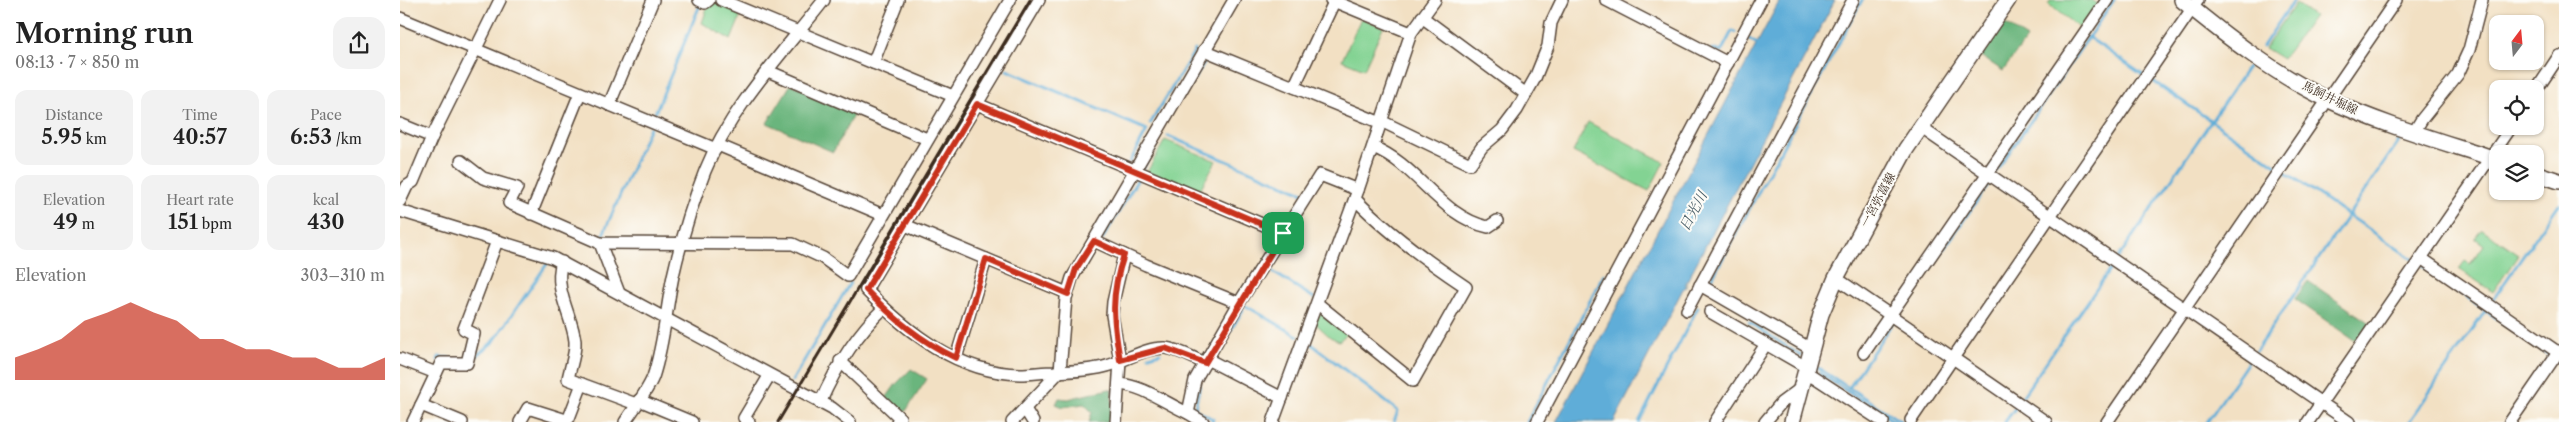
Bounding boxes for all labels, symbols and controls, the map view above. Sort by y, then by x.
north arrow [2489,15,2544,70]
map controls [2489,15,2544,200]
text: Morning run [15,16,194,50]
button: share [333,17,385,69]
text: 08:13 · 7 × 850 m [15,52,139,72]
street label: 馬飼井堀線 [2300,78,2360,117]
button: locate [2489,80,2544,135]
text: Distance [45,106,103,124]
text: Time [182,106,218,124]
text: Pace [310,106,342,124]
text: 5.95 [41,124,82,149]
text: 40:57 [173,124,227,149]
text: 6:53 [290,124,332,149]
text: km [82,130,107,148]
text: /km [332,130,362,148]
button: layers [2489,145,2544,200]
street label: 一宮弥富線 [1857,170,1898,230]
water label: 日光川 [1675,186,1712,234]
text: Elevation [43,191,105,209]
text: Heart rate [166,191,234,209]
text: kcal [313,191,339,209]
text: 49 [53,209,78,234]
text: 151 [168,209,198,234]
text: 430 [307,209,345,234]
pin [1262,212,1304,254]
text: m [78,215,95,233]
text: bpm [198,215,232,233]
icon: arrive [1269,219,1297,247]
text: Elevation [15,265,86,285]
text: 303–310 m [301,265,385,285]

